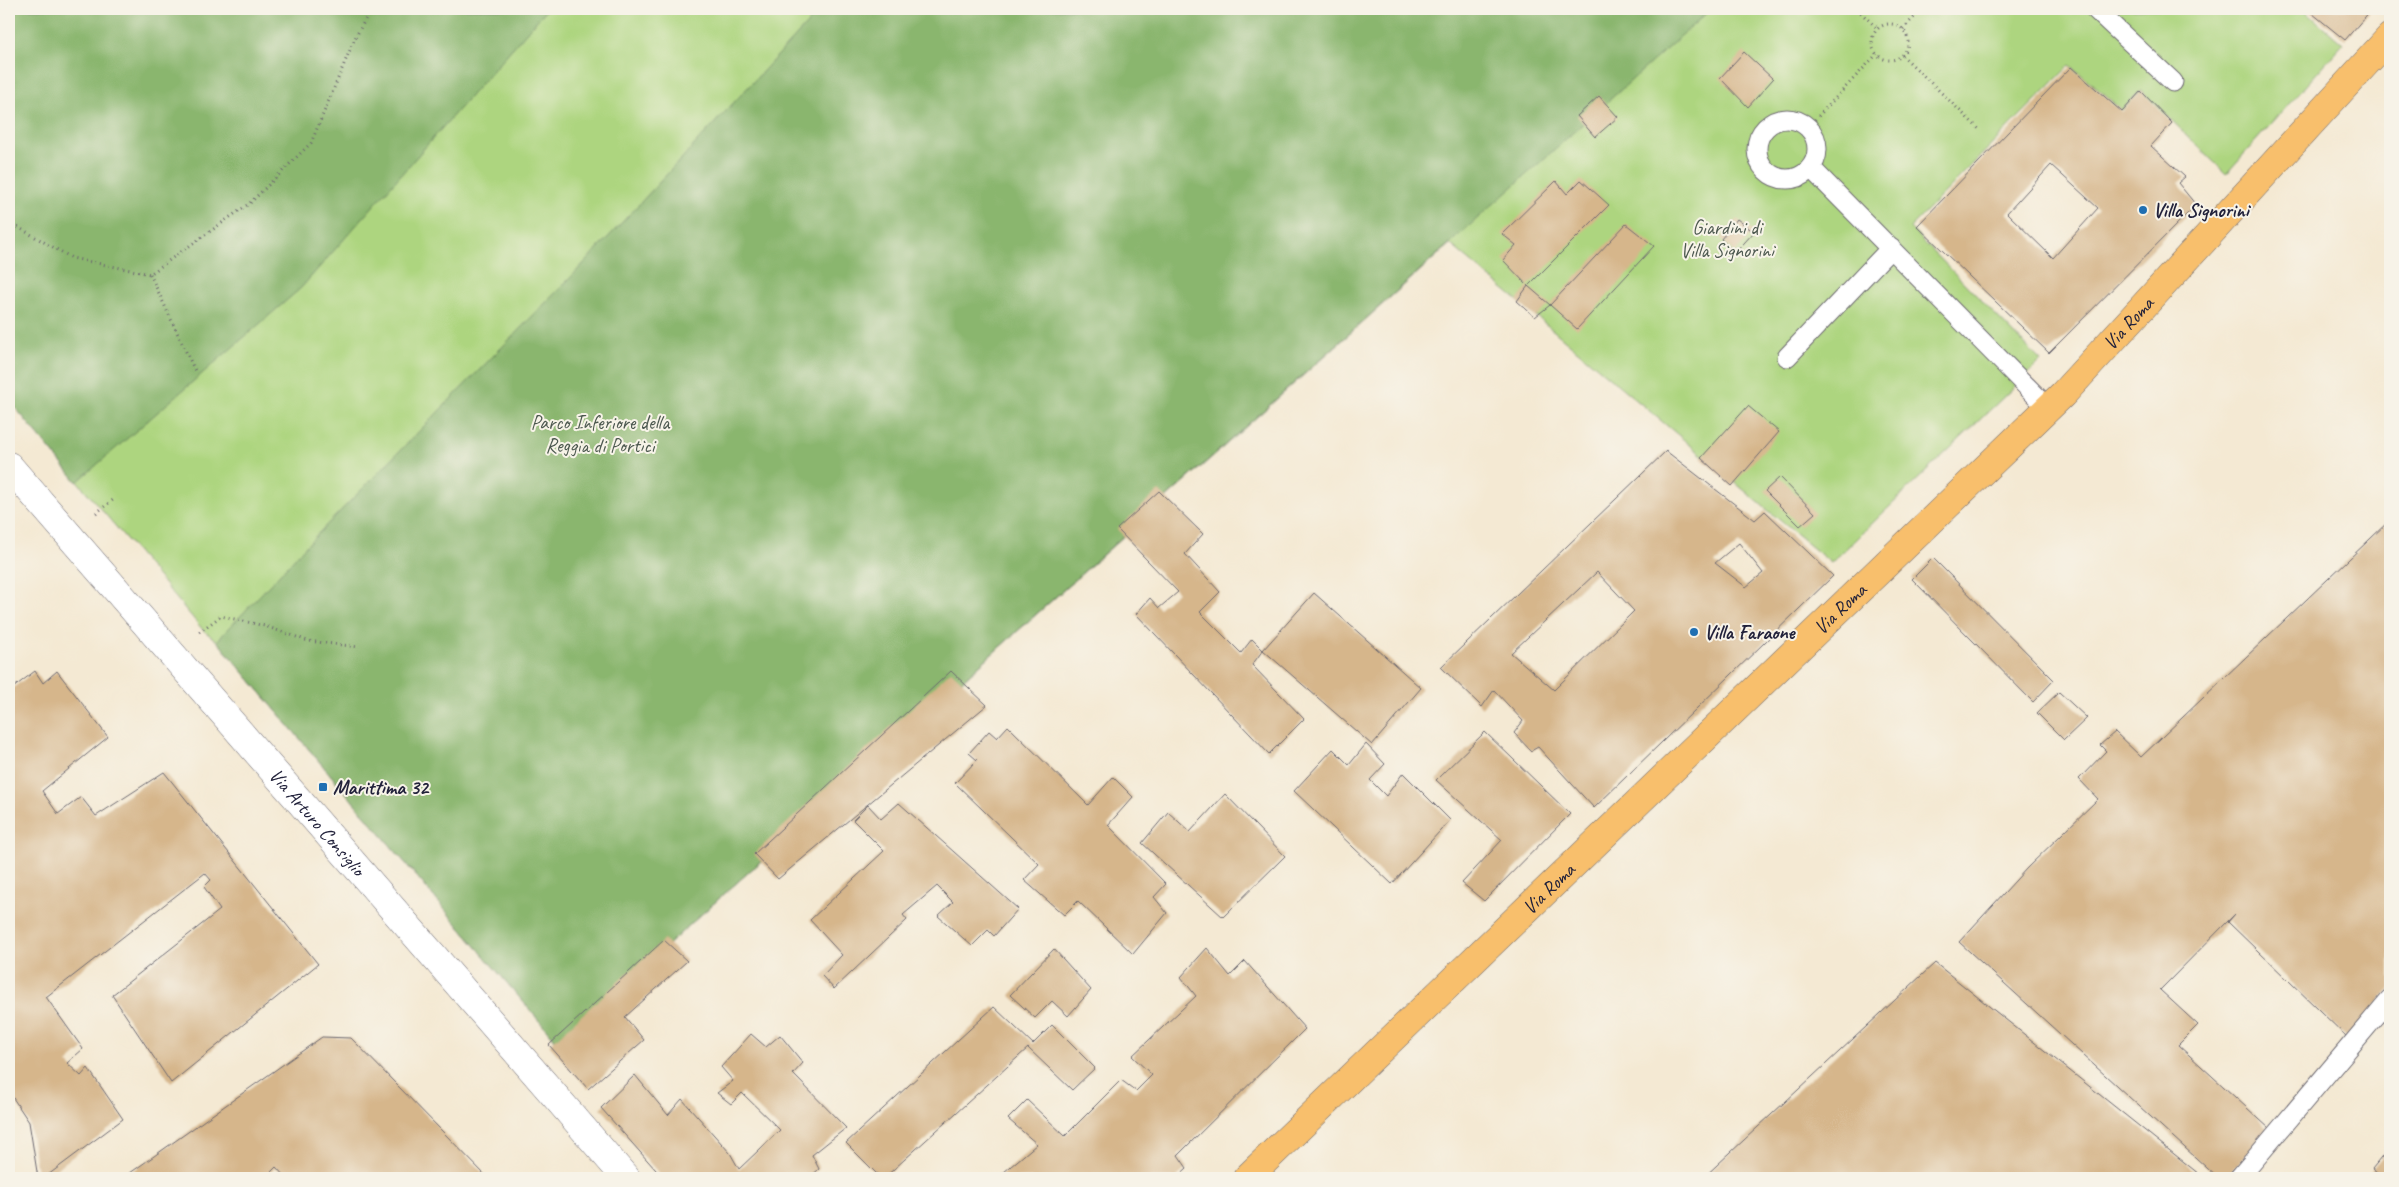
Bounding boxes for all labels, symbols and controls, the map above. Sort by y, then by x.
place label: Villa Signorini [2153,198,2252,223]
marker: Villa Signorini [2137,204,2149,216]
park label: Giardini di Villa Signorini [1680,215,1776,263]
street label: Via Roma [2098,291,2160,355]
park label: Parco Inferiore della Reggia di Portici [531,410,671,458]
street label: Via Roma [1809,577,1873,640]
place label: Villa Faraone [1704,620,1796,645]
marker: Villa Faraone [1688,626,1700,638]
street label: Via Arturo Consiglio [264,763,372,883]
place label: Marittima 32 [333,775,430,800]
marker: Marittima 32 [317,781,329,793]
street label: Via Roma [1517,857,1581,920]

